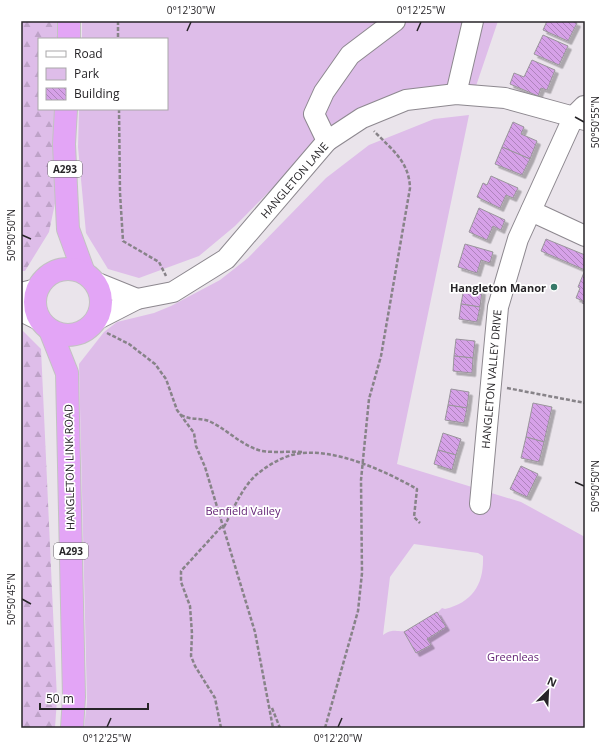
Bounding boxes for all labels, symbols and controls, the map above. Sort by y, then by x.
text: 0°12'30"W [167,3,216,17]
text: 0°12'25"W [397,3,446,17]
legend [38,38,168,110]
text: Road [74,45,103,62]
text: Park [74,65,100,82]
text: Building [74,85,120,102]
text: 50°50'55"N [588,96,602,148]
street label: HANGLETON LANE [257,139,331,221]
road number: A293 [48,161,82,177]
text: 50°50'50"N [4,209,18,261]
place label: Hangleton Manor [450,280,546,295]
marker: Hangleton Manor [549,282,559,292]
street label: HANGLETON VALLEY DRIVE [477,309,505,449]
street label: HANGLETON LINK ROAD [60,404,78,530]
text: 50°50'50"N [588,460,602,512]
park label: Benfield Valley [206,503,281,518]
road number: A293 [54,543,88,559]
text: 50°50'45"N [4,573,18,625]
park label: Greenleas [487,649,539,664]
north arrow [528,671,568,711]
text: N [545,673,559,690]
scale bar [40,685,148,711]
text: 50 m [46,690,74,707]
text: 0°12'25"W [83,731,132,745]
text: 0°12'20"W [314,731,363,745]

